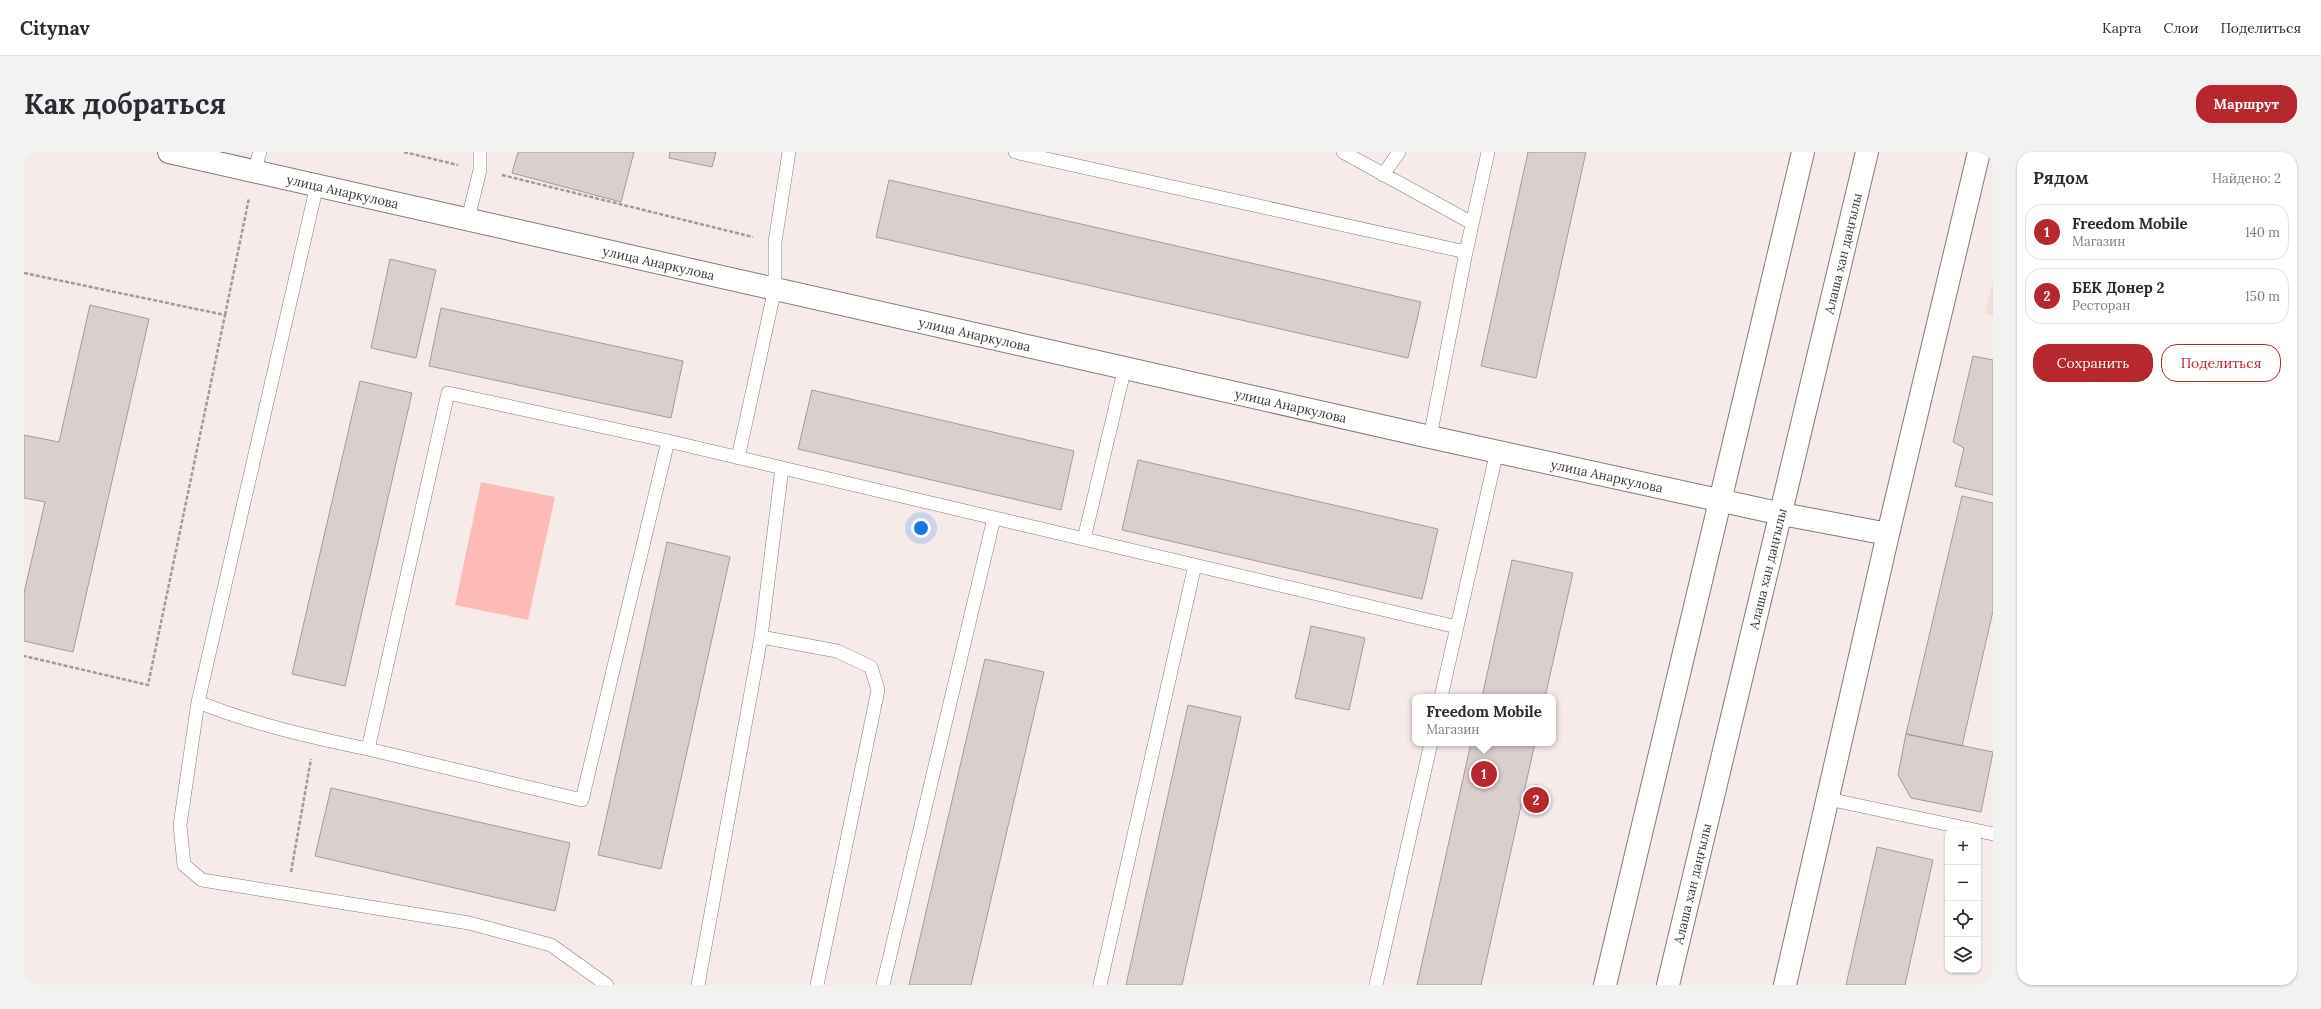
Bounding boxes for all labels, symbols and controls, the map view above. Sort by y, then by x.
text: Citynav [20,16,90,40]
text: Карта [2102,19,2141,37]
text: Слои [2163,19,2198,37]
text: Поделиться [2220,19,2301,37]
button: Маршрут [2196,85,2297,123]
text: Как добраться [24,86,226,122]
text: Рядом [2033,167,2089,189]
text: Найдено: 2 [2212,170,2281,187]
street label: улица Анаркулова [285,171,400,213]
street label: Алаша хан даңғылы [1820,191,1866,317]
text: Freedom Mobile [2072,214,2188,233]
text: 1 [2044,224,2050,241]
text: 140 m [2245,224,2280,241]
text: Магазин [2072,233,2125,250]
street label: улица Анаркулова [601,242,716,284]
text: БЕК Донер 2 [2072,278,2165,297]
text: 2 [2044,288,2050,305]
text: 150 m [2245,288,2280,305]
text: Ресторан [2072,297,2130,314]
street label: улица Анаркулова [917,314,1032,356]
button: Сохранить [2033,344,2153,382]
button: Поделиться [2161,344,2281,382]
street label: улица Анаркулова [1233,385,1348,427]
street label: улица Анаркулова [1549,456,1665,497]
street label: Алаша хан даңғылы [1745,506,1791,632]
your location [911,518,931,538]
popup [1412,694,1556,746]
text: Freedom Mobile [1426,702,1542,721]
text: Магазин [1426,721,1479,738]
pin: 1 [1471,759,1497,789]
pin: 2 [1523,785,1549,815]
street label: Алаша хан даңғылы [1670,821,1715,947]
map controls [1945,829,1981,973]
button: + [1945,829,1981,865]
button: − [1945,865,1981,901]
button: locate [1945,901,1981,937]
button: layers [1945,937,1981,973]

